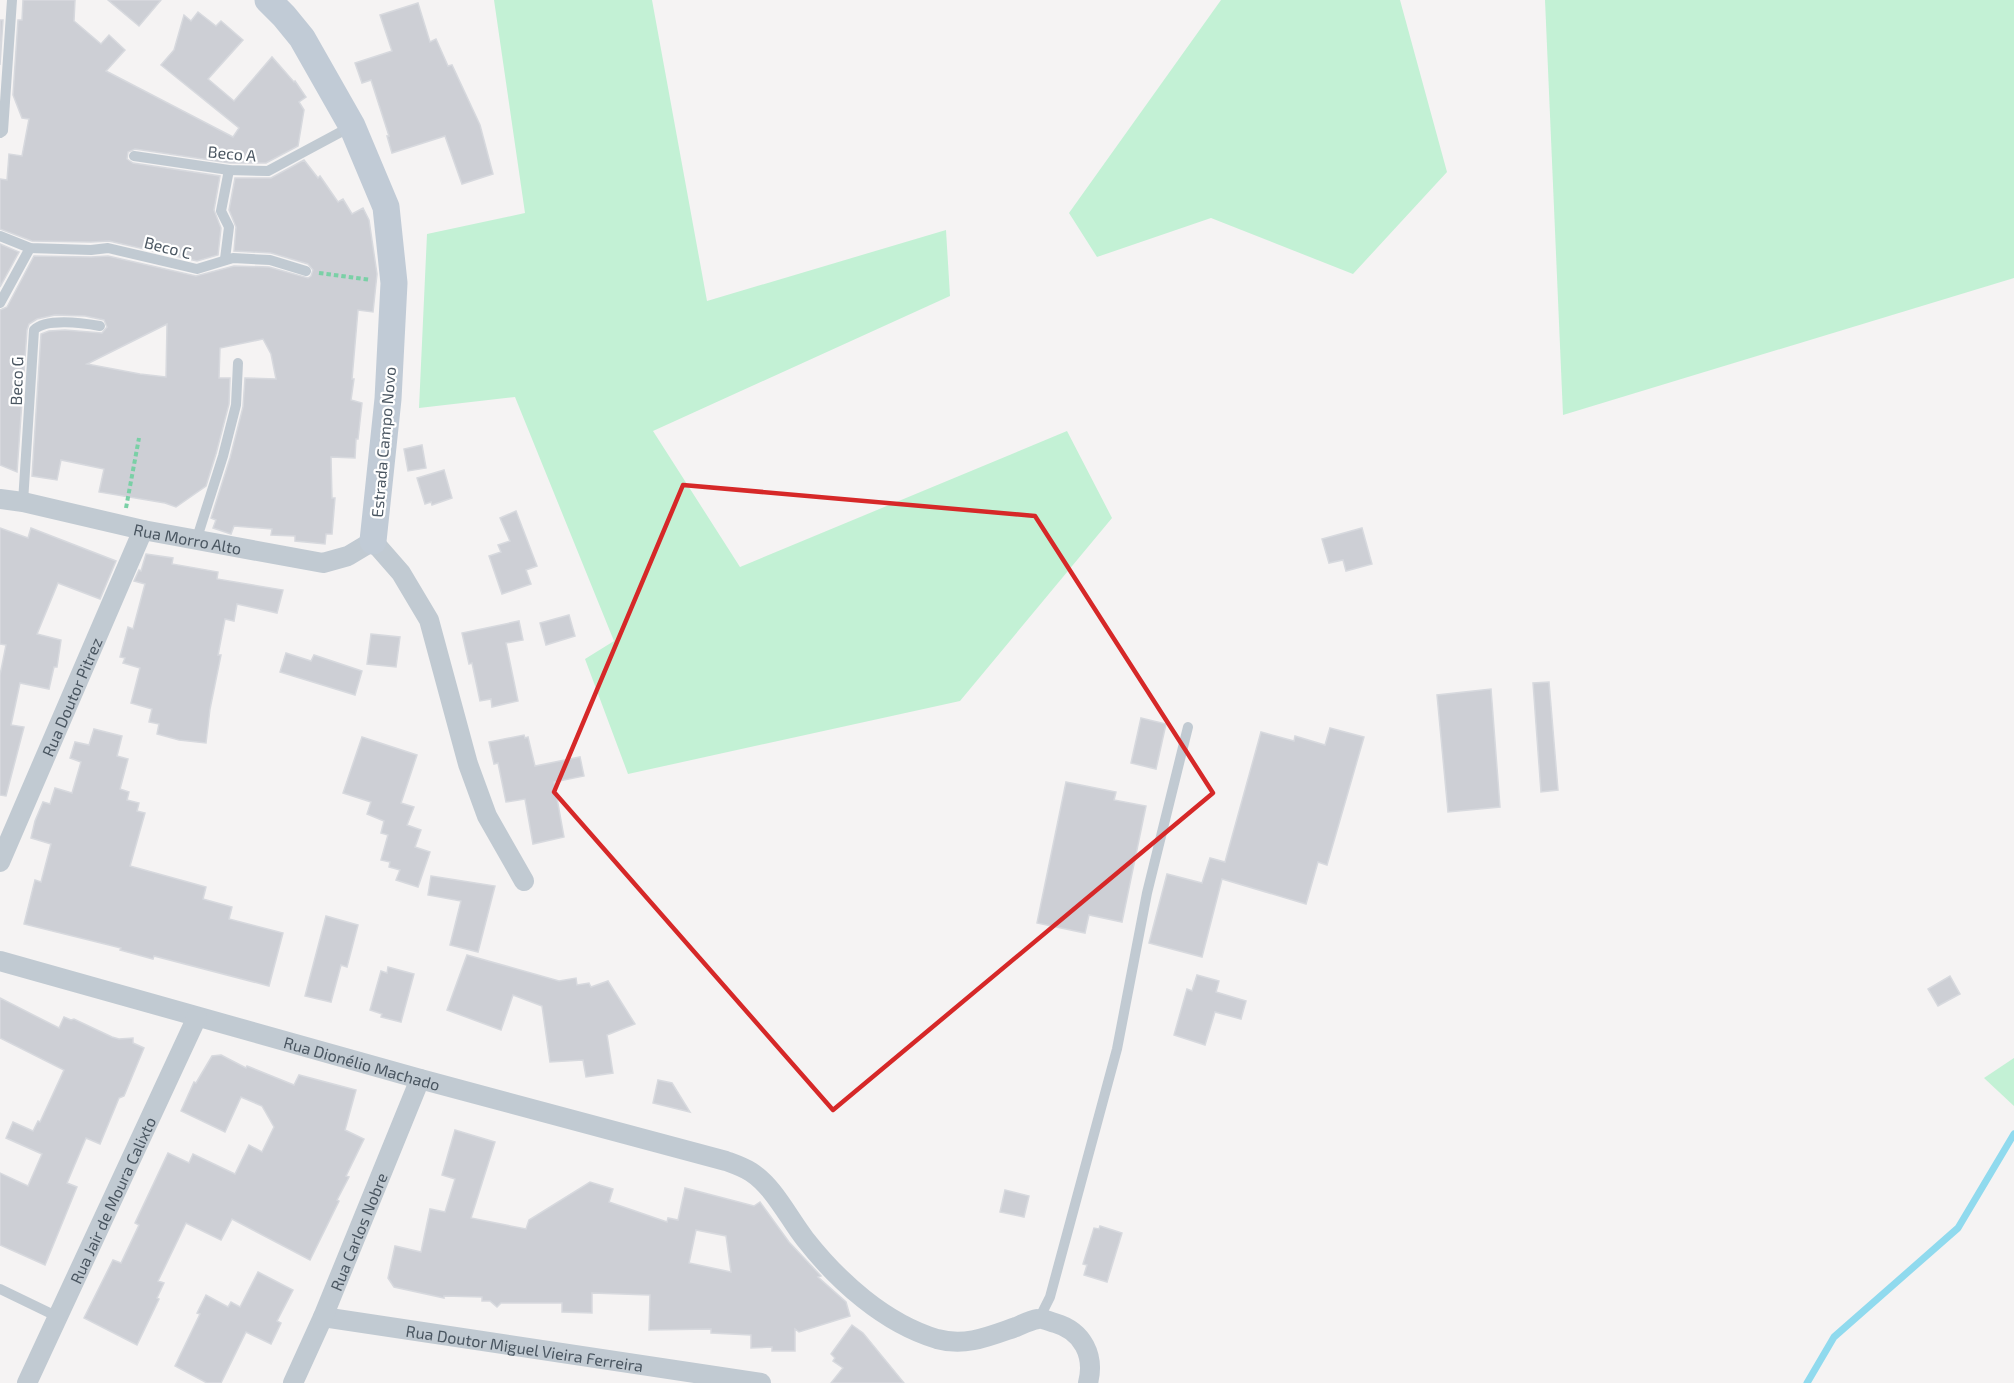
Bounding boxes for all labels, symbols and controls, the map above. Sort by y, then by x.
street label: Beco A [207,141,257,165]
street label: Beco C [142,232,194,262]
street label: Beco G [6,356,26,406]
street label: Estrada Campo Novo [367,366,399,518]
street label: Rua Morro Alto [132,519,243,557]
street label: Rua Doutor Pitrez [37,634,105,759]
street label: Rua Dionélio Machado [282,1032,442,1093]
street label: Rua Jair de Moura Calixto [65,1113,159,1286]
street label: Rua Carlos Nobre [325,1170,390,1293]
street label: Rua Doutor Miguel Vieira Ferreira [405,1320,645,1375]

